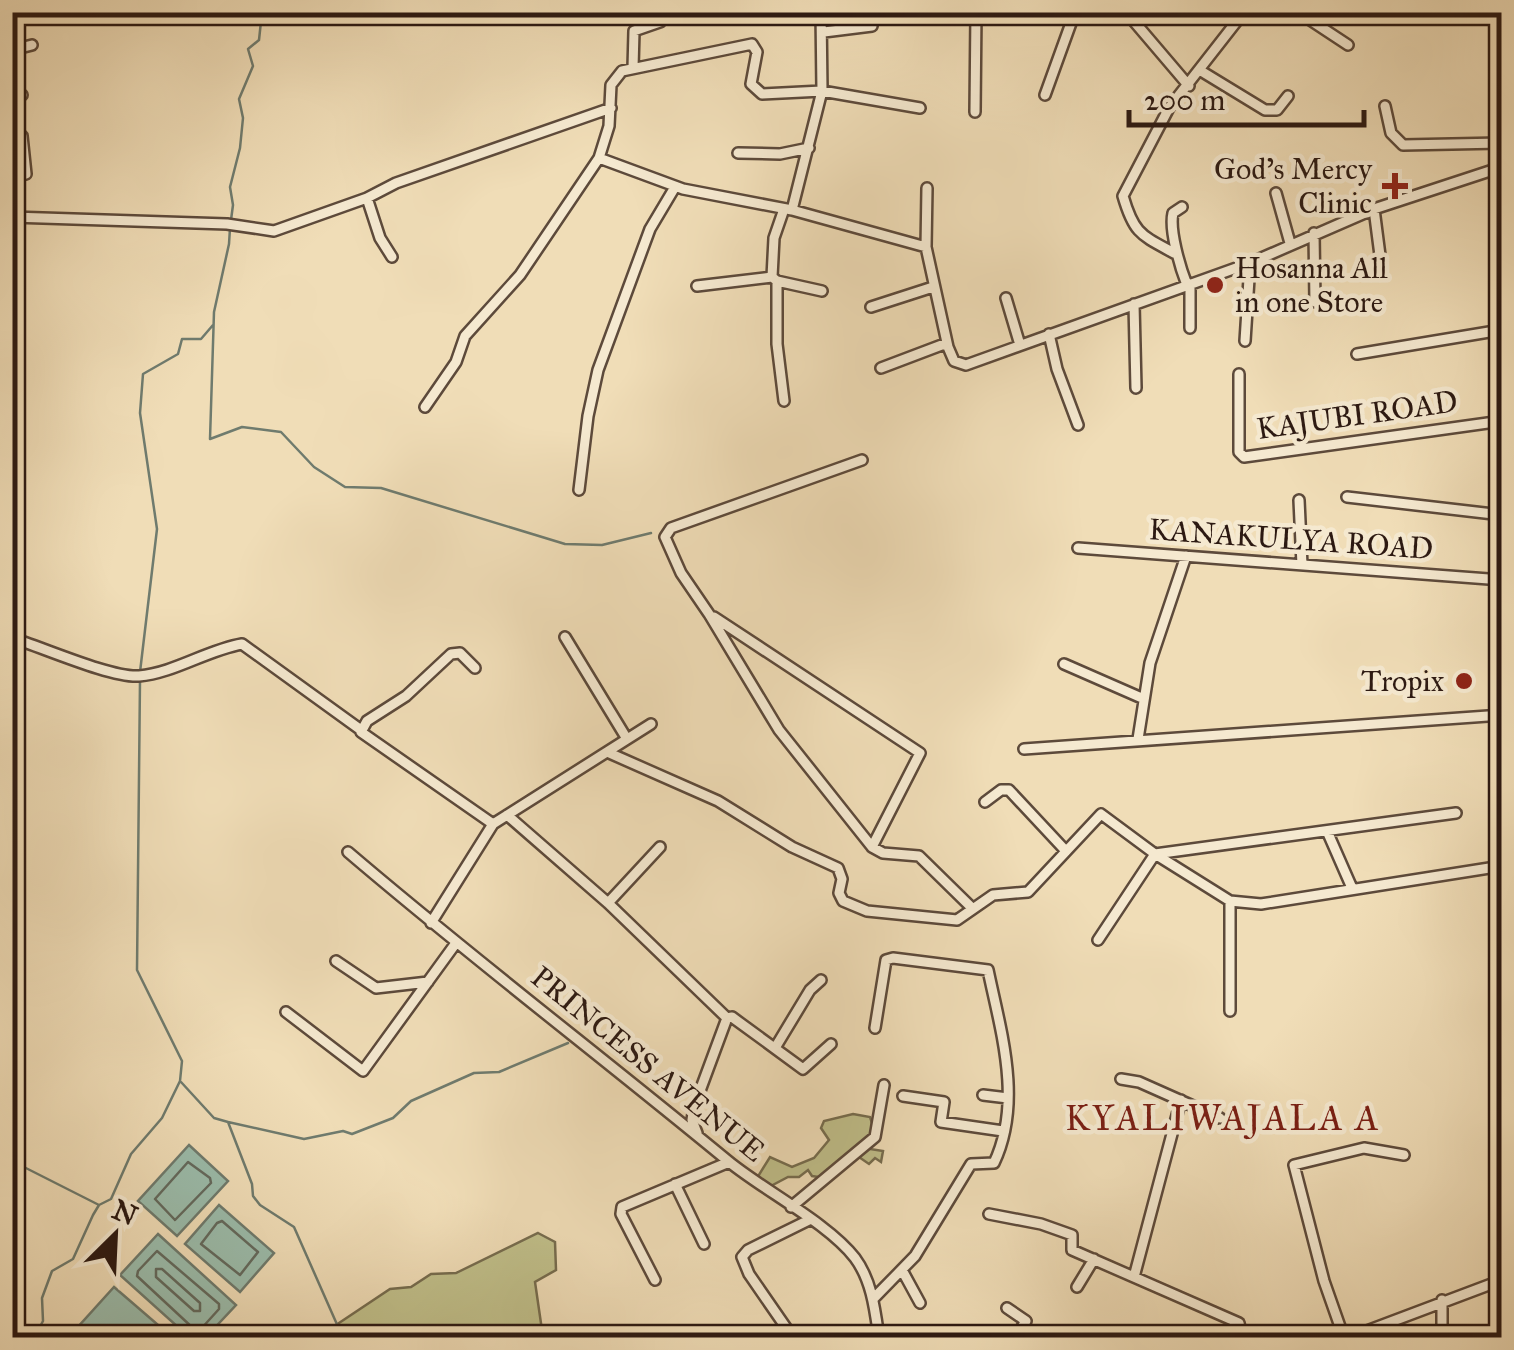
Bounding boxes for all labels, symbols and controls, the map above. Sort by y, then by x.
scale bar [1129,65,1364,127]
text: 200 m [1144,82,1225,118]
place label: God's Mercy Clinic [1214,151,1373,221]
marker: God's Mercy Clinic [1382,173,1408,199]
place label: Hosanna All in one Store [1235,250,1388,320]
marker: Hosanna All in one Store [1204,274,1226,296]
street label: KAJUBI ROAD [1254,383,1460,447]
street label: KANAKULYA ROAD [1148,511,1434,567]
place label: Tropix [1361,663,1444,699]
marker: Tropix [1453,670,1475,692]
street label: PRINCESS AVENUE [524,959,772,1169]
district label: KYALIWAJALA A [1065,1097,1381,1140]
north arrow [65,1185,165,1285]
text: N [107,1192,143,1234]

